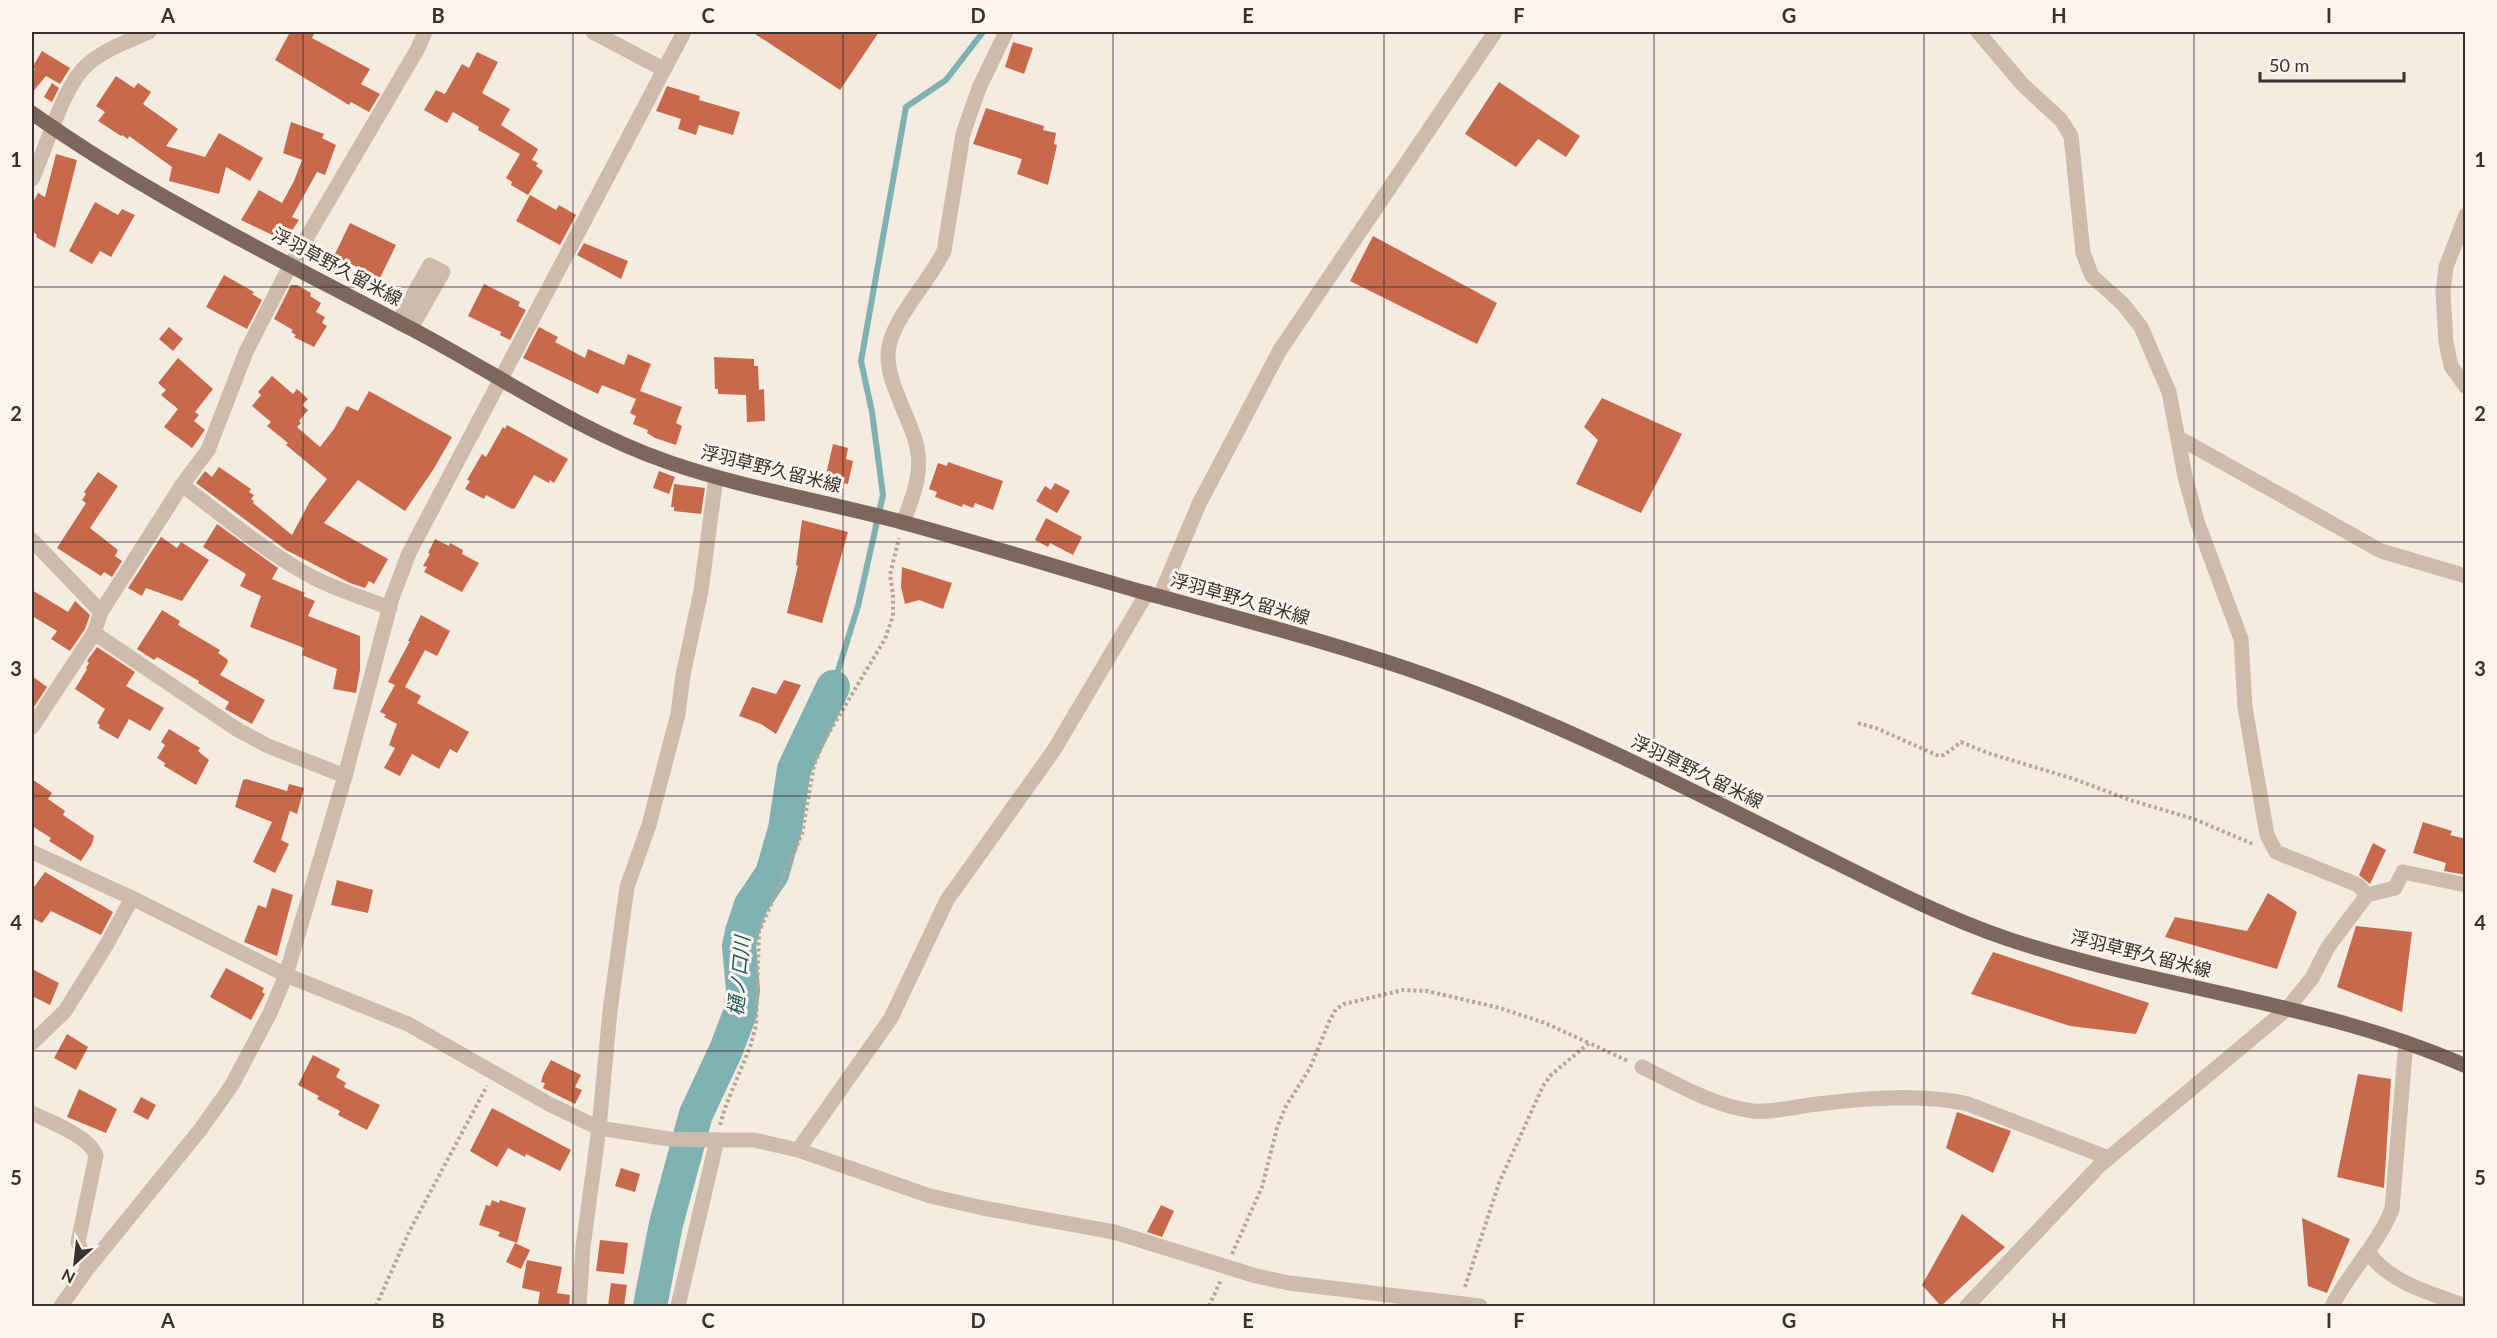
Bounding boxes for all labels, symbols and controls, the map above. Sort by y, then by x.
text: A [160,3,175,27]
text: B [431,3,445,27]
text: C [701,3,715,27]
text: D [970,3,986,27]
text: E [1242,3,1254,27]
text: F [1513,3,1525,27]
text: G [1782,3,1796,27]
text: H [2051,3,2067,27]
text: I [2326,3,2332,27]
scale bar [2260,45,2404,83]
text: 50 m [2269,54,2309,76]
text: 1 [10,147,22,171]
text: 1 [2474,147,2486,171]
street label: 浮羽草野久留米線 [269,223,406,310]
text: 2 [10,401,22,425]
text: 2 [2474,401,2486,425]
street label: 浮羽草野久留米線 [699,440,844,496]
street label: 浮羽草野久留米線 [1168,568,1313,628]
text: 3 [10,656,22,680]
text: 3 [2474,656,2486,680]
street label: 浮羽草野久留米線 [1628,730,1767,813]
text: 4 [10,910,22,934]
text: 4 [2474,910,2486,934]
street label: 浮羽草野久留米線 [2069,925,2214,981]
water label: 樋ノ口川 [723,933,754,1017]
text: 5 [10,1165,22,1189]
text: 5 [2474,1165,2486,1189]
north arrow [45,1233,105,1293]
text: N [58,1266,78,1288]
text: A [160,1308,175,1332]
text: B [431,1308,445,1332]
text: C [701,1308,715,1332]
text: D [970,1308,986,1332]
text: E [1242,1308,1254,1332]
text: F [1513,1308,1525,1332]
text: G [1782,1308,1796,1332]
text: H [2051,1308,2067,1332]
text: I [2326,1308,2332,1332]

